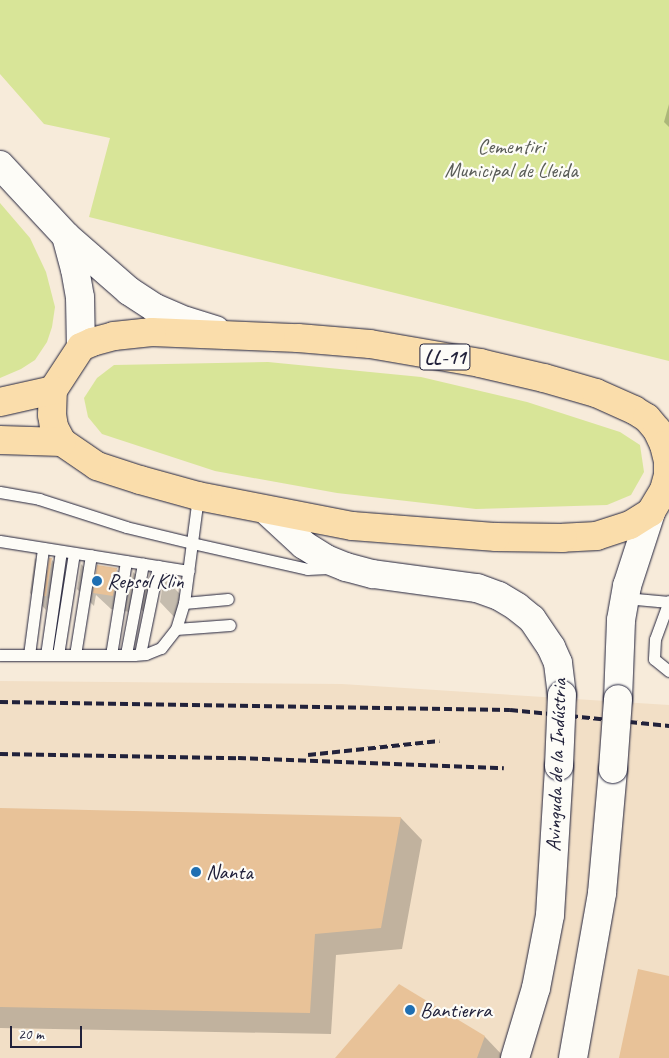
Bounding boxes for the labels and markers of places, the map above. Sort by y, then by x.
place label: Repsol Klin [107,568,184,594]
marker: Repsol Klin [91,575,103,587]
place label: Nanta [206,859,253,885]
marker: Nanta [190,866,202,878]
place label: Bantierra [420,997,491,1023]
marker: Bantierra [404,1004,416,1016]

